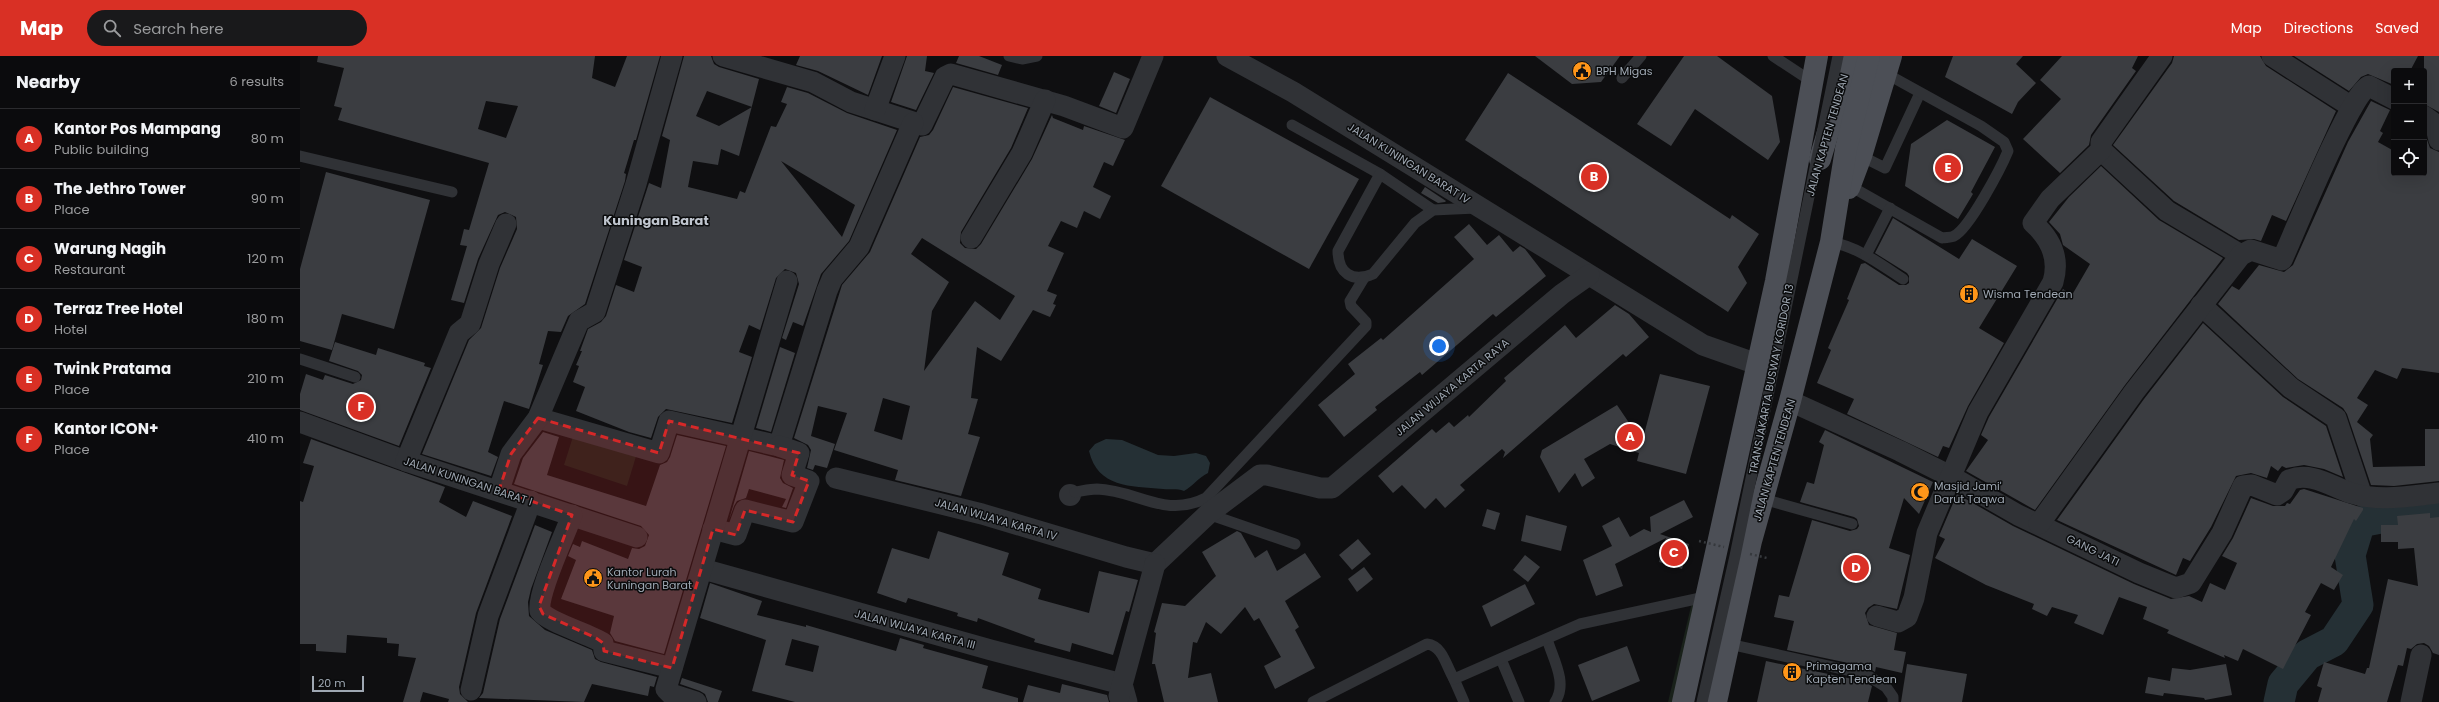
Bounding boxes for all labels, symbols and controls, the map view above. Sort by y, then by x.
search box [87,10,367,46]
text: Map [20,15,63,42]
icon: search [101,17,123,39]
text: Search here [133,18,224,39]
text: Map [2231,18,2262,38]
text: Directions [2284,18,2353,38]
text: Saved [2375,18,2419,38]
public building icon: BPH Migas [1571,60,1593,82]
place label: BPH Migas [1596,63,1653,79]
map controls [2391,68,2427,176]
button: + [2391,68,2427,104]
text: Nearby [16,70,80,94]
text: 6 results [230,72,284,91]
street label: JALAN KAPTEN TENDEAN [1802,72,1852,198]
button: − [2391,104,2427,140]
text: Kantor Pos Mampang [54,118,221,139]
street label: JALAN KUNINGAN BARAT IV [1344,119,1474,208]
text: A [24,129,34,148]
text: 80 m [251,129,284,148]
text: Public building [54,140,149,159]
button: locate [2391,140,2427,176]
pin: E [1935,153,1961,183]
pin: B [1581,162,1607,192]
text: The Jethro Tower [54,178,186,199]
text: B [25,189,33,208]
text: 90 m [251,189,284,208]
text: Place [54,200,89,219]
district label: Kuningan Barat [603,211,709,230]
text: Warung Nagih [54,238,166,259]
text: C [24,249,34,268]
text: 120 m [247,249,284,268]
text: Restaurant [54,260,125,279]
street label: TRANSJAKARTA BUSWAY KORIDOR 13 [1745,283,1797,475]
building icon: Wisma Tendean [1958,283,1980,305]
place label: Wisma Tendean [1983,286,2072,302]
text: Terraz Tree Hotel [54,298,183,319]
text: D [24,309,34,328]
text: 180 m [247,309,284,328]
text: Hotel [54,320,87,339]
street label: JALAN WIJAYA KARTA RAYA [1392,334,1513,440]
your location [1429,336,1449,356]
text: Twink Pratama [54,358,171,379]
text: E [25,369,33,388]
text: 210 m [247,369,284,388]
text: Place [54,380,89,399]
pin: F [348,392,374,422]
street label: JALAN KAPTEN TENDEAN [1749,397,1799,523]
text: Kantor ICON+ [54,418,158,439]
pin: A [1617,422,1643,452]
text: F [25,429,33,448]
text: 410 m [247,429,284,448]
text: Place [54,440,89,459]
street label: JALAN KUNINGAN BARAT I [401,453,535,509]
place label: Masjid Jami' Darut Taqwa [1934,478,2005,507]
mosque icon: Masjid Jami' Darut Taqwa [1909,481,1931,503]
street label: JALAN WIJAYA KARTA IV [933,494,1060,544]
street label: GANG JATI [2064,530,2122,570]
pin: C [1661,538,1687,568]
pin: D [1843,553,1869,583]
place label: Kantor Lurah Kuningan Barat [607,564,692,593]
public building icon: Kantor Lurah Kuningan Barat [582,567,604,589]
street label: JALAN WIJAYA KARTA III [853,605,977,653]
place label: Primagama Kapten Tendean [1806,658,1897,687]
building icon: Primagama Kapten Tendean [1781,661,1803,683]
scale bar [312,674,364,693]
text: 20 m [318,675,346,691]

